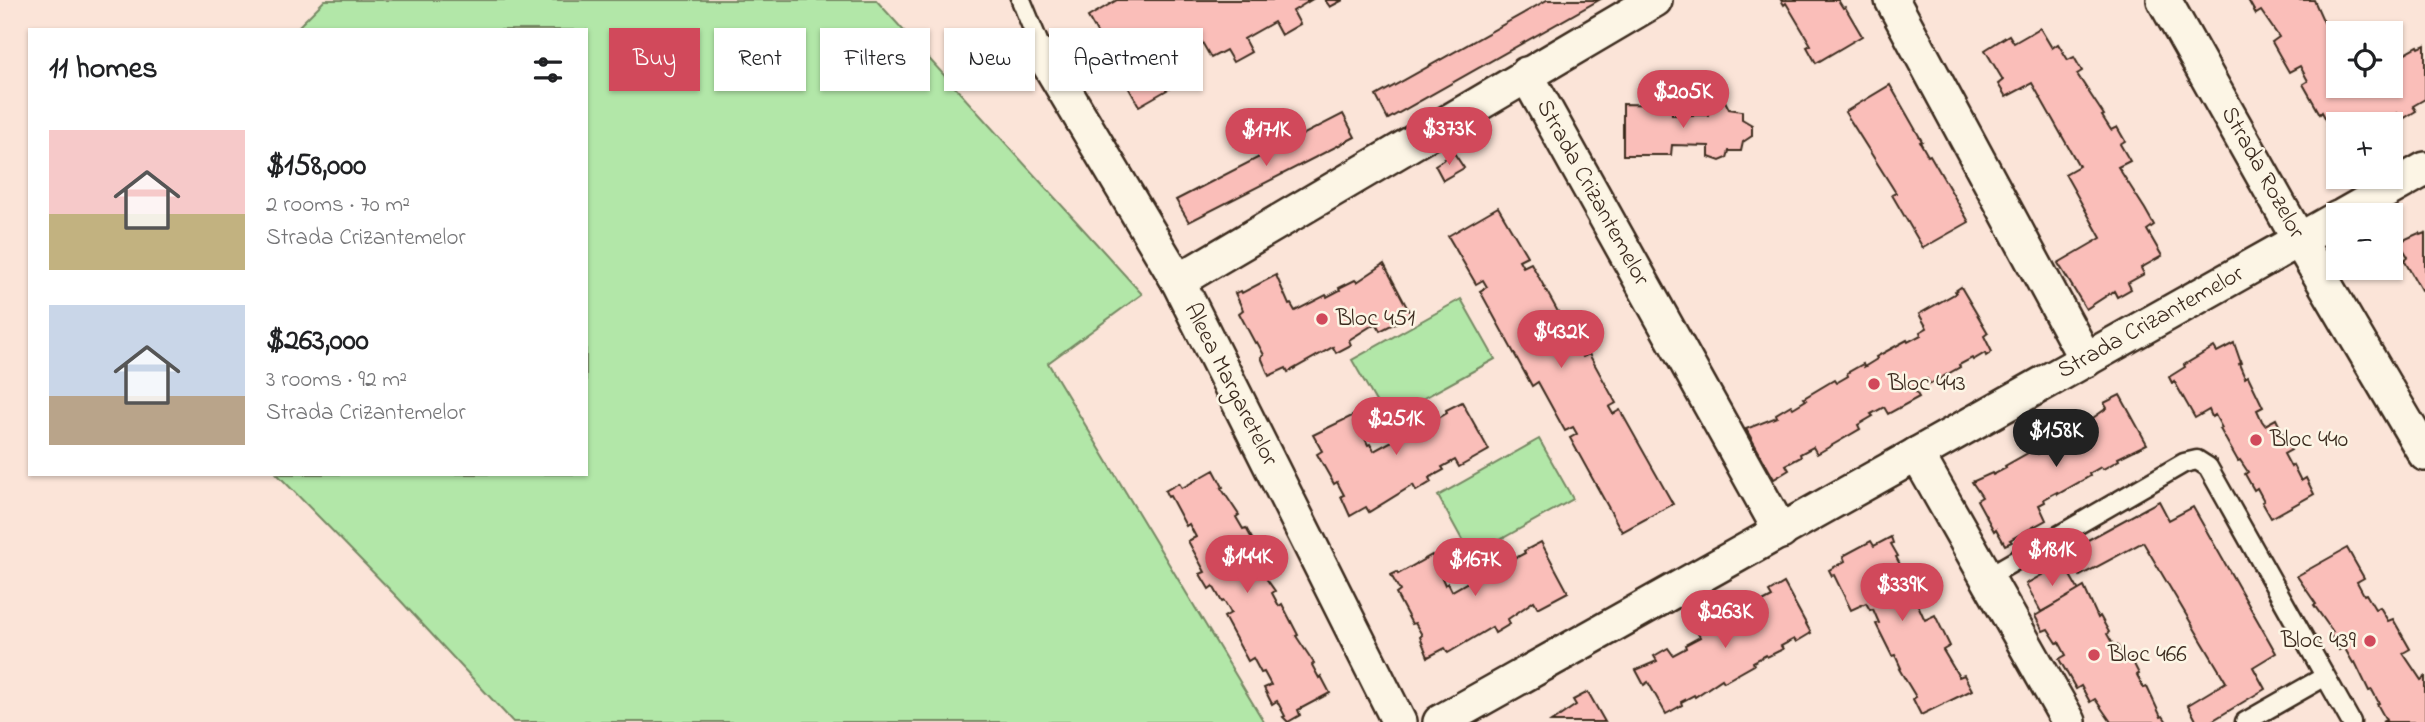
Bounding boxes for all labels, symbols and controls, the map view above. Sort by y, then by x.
map controls [2326,21,2403,280]
button: locate [2326,21,2403,98]
chip: Buy [609,28,700,91]
chip: Rent [714,28,806,91]
chip: Filters [820,28,930,91]
chip: New [944,28,1035,91]
chip: Apartment [1049,28,1203,91]
text: 11 homes [49,48,157,92]
icon: filters [529,51,567,89]
pin: $205K [1634,71,1732,130]
text: $205K [1653,76,1713,109]
street label: Strada Crizantemelor [1526,93,1658,293]
street label: Strada Rozelor [2211,100,2313,246]
pin: $171K [1217,108,1315,168]
pin: $373K [1400,108,1498,167]
button: + [2326,112,2403,189]
text: $373K [1422,113,1476,146]
text: $171K [1241,114,1291,147]
text: $158,000 [266,145,366,189]
icon: home [105,158,189,242]
text: 2 rooms · 70 m² [266,189,410,222]
button: − [2326,203,2403,280]
text: Strada Crizantemelor [266,222,466,255]
street label: Strada Crizantemelor [2051,257,2251,389]
street label: Aleea Margaretelor [1174,297,1286,473]
place label: Bloc 451 [1335,302,1415,337]
pin: $432K [1512,310,1610,370]
marker: Bloc 451 [1314,311,1330,327]
text: $432K [1533,316,1589,349]
text: $263,000 [266,320,369,364]
icon: home [105,333,189,417]
text: 3 rooms · 92 m² [266,364,407,397]
place label: Bloc 443 [1887,367,1966,402]
marker: Bloc 443 [1866,376,1882,392]
text: Strada Crizantemelor [266,397,466,430]
pin: $251K [1347,398,1445,457]
text: $251K [1368,403,1424,436]
pin: $158K [2007,410,2105,469]
text: $158K [2029,415,2083,448]
place label: Bloc 440 [2269,423,2348,458]
marker: Bloc 440 [2248,432,2264,448]
pin: $181K [2003,528,2101,588]
text: $181K [2028,534,2076,567]
pin: $144K [1198,536,1296,595]
pin: $167K [1426,538,1524,598]
text: $144K [1221,541,1273,574]
text: $167K [1449,544,1501,577]
pin: $339K [1853,564,1951,623]
text: $339K [1877,569,1928,602]
pin: $263K [1676,590,1774,650]
text: $263K [1697,596,1753,629]
place label: Bloc 439 [2280,624,2357,659]
marker: Bloc 439 [2362,633,2378,649]
place label: Bloc 466 [2107,638,2187,673]
marker: Bloc 466 [2086,647,2102,663]

